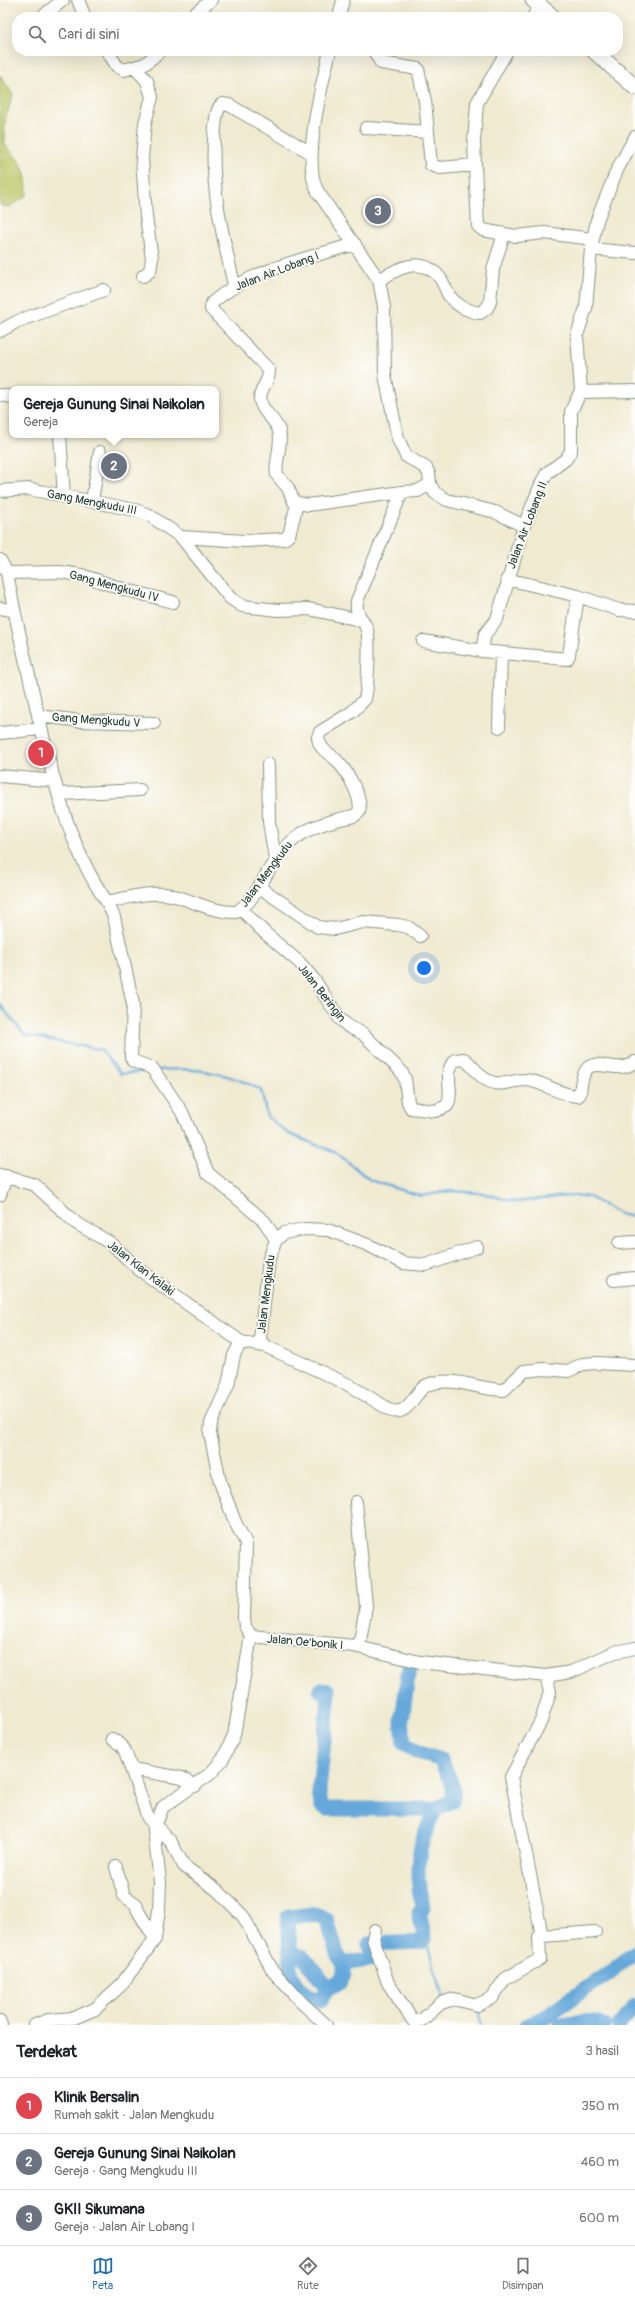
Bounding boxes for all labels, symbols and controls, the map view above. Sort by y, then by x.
search box [12,12,623,56]
icon: search [26,23,48,45]
text: Cari di sini [58,25,119,44]
pin: 3 [365,196,391,226]
street label: Jalan Air Lobang I [233,249,321,294]
popup [9,386,219,438]
text: Gereja Gunung Sinai Naikolan [23,395,205,414]
text: Gereja [23,414,58,430]
pin: 2 [101,451,127,481]
street label: Jalan Air Lobang II [504,479,551,571]
street label: Gang Mengkudu III [46,486,138,519]
street label: Gang Mengkudu IV [68,567,160,606]
street label: Gang Mengkudu V [51,710,141,731]
pin: 1 [28,738,54,768]
street label: Jalan Mengkudu [237,838,296,910]
your location [414,958,434,978]
street label: Jalan Beringin [294,961,349,1025]
street label: Jalan Kian Kalaki [104,1237,177,1299]
street label: Jalan Mengkudu [254,1254,279,1334]
street label: Jalan Oe'bonik I [266,1632,344,1653]
text: Terdekat [16,2041,77,2062]
text: 3 hasil [586,2043,619,2059]
text: Klinik Bersalin [54,2088,139,2107]
text: 1 [26,2098,32,2114]
text: 350 m [581,2098,619,2114]
text: Rumah sakit · Jalan Mengkudu [54,2107,214,2123]
text: Gereja Gunung Sinai Naikolan [54,2144,236,2163]
text: 2 [25,2154,33,2170]
text: 460 m [581,2154,619,2170]
text: Gereja · Gang Mengkudu III [54,2163,198,2179]
text: GKII Sikumana [54,2200,145,2219]
text: 3 [25,2210,33,2226]
text: 600 m [579,2210,619,2226]
text: Gereja · Jalan Air Lobang I [54,2219,195,2235]
tab: Peta [92,2255,114,2292]
tab: Rute [297,2255,319,2292]
tab: Disimpan [502,2255,543,2292]

